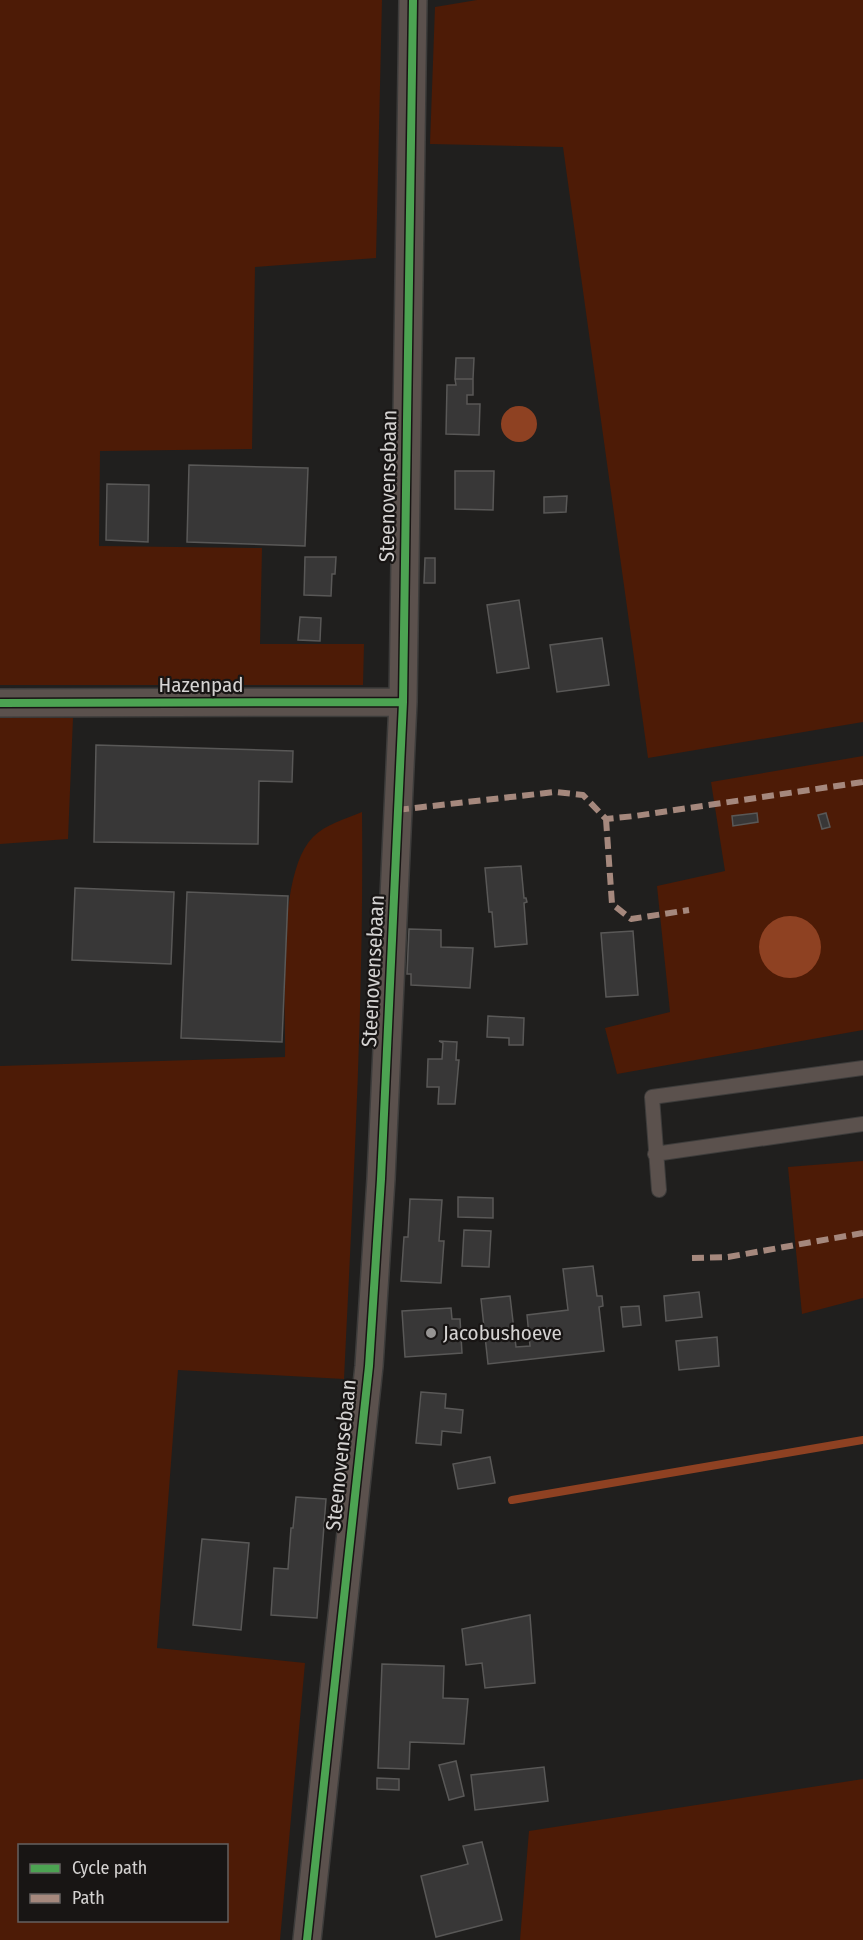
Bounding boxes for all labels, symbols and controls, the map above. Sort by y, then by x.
street label: Steenovensebaan [374,410,402,562]
street label: Hazenpad [158,672,244,698]
street label: Steenovensebaan [356,894,390,1048]
place label: Jacobushoeve [443,1320,562,1346]
marker: Jacobushoeve [424,1326,438,1340]
street label: Steenovensebaan [320,1378,362,1532]
legend [18,1844,228,1922]
text: Cycle path [72,1857,147,1879]
text: Path [72,1887,105,1909]

